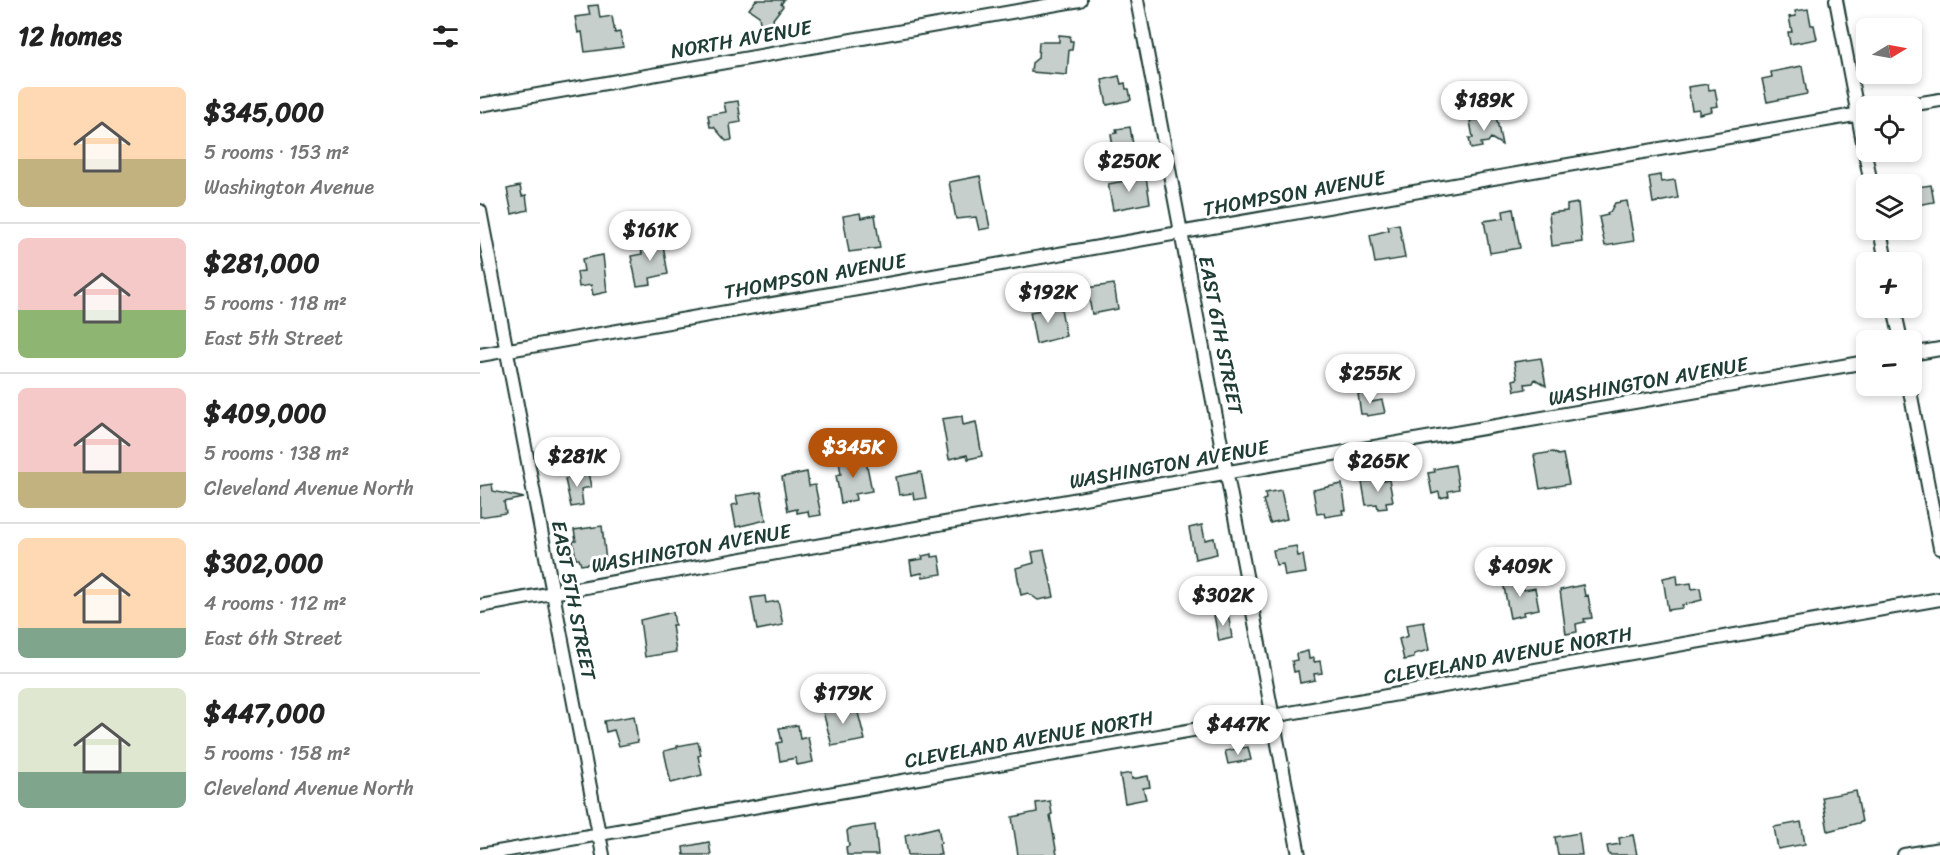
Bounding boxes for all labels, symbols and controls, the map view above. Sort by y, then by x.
street label: NORTH AVENUE [668,10,816,69]
text: 12 homes [18,13,122,59]
north arrow [1856,18,1922,84]
map controls [1856,18,1922,396]
icon: filters [429,20,462,53]
pin: $189K [1442,81,1526,132]
text: $189K [1455,83,1513,118]
text: $345,000 [204,89,324,135]
button: locate [1856,96,1922,162]
icon: home [66,111,138,183]
text: 5 rooms · 153 m² [204,135,349,170]
pin: $250K [1087,142,1171,193]
text: $250K [1098,144,1160,179]
street label: THOMPSON AVENUE [1200,160,1390,227]
text: Washington Avenue [204,170,374,205]
button: layers [1856,174,1922,240]
pin: $161K [608,211,692,262]
text: $161K [623,213,677,248]
text: $281,000 [204,240,320,286]
street label: THOMPSON AVENUE [721,243,911,310]
button: + [1856,252,1922,318]
street label: EAST 6TH STREET [1188,253,1253,419]
icon: home [66,262,138,334]
pin: $192K [1006,273,1090,324]
text: $192K [1019,275,1077,310]
text: 5 rooms · 118 m² [204,286,347,321]
text: East 5th Street [204,321,343,356]
button: − [1856,330,1922,396]
street label: WASHINGTON AVENUE [1546,346,1752,416]
pin: $255K [1328,354,1412,405]
text: $255K [1339,356,1401,391]
text: $409,000 [204,390,326,436]
icon: home [66,412,138,484]
pin: $345K [811,428,895,479]
street label: WASHINGTON AVENUE [1067,429,1273,499]
text: $345K [822,430,884,465]
text: 5 rooms · 138 m² [204,436,349,471]
pin: $281K [535,437,619,488]
text: $281K [548,439,606,474]
pin: $265K [1336,442,1420,493]
text: $265K [1348,444,1408,479]
text: Cleveland Avenue North [204,471,414,506]
street label: WASHINGTON AVENUE [589,513,795,583]
street label: EAST 5TH STREET [541,518,606,684]
text: $302,000 [204,540,324,586]
pin: $409K [1478,547,1562,598]
text: $409K [1488,549,1552,584]
icon: home [66,562,138,634]
pin: $302K [1181,576,1265,627]
text: $302K [1193,578,1253,613]
text: 4 rooms · 112 m² [204,586,347,621]
street label: CLEVELAND AVENUE NORTH [1381,616,1635,695]
text: East 6th Street [204,621,342,656]
pin: $179K [801,674,885,725]
text: $179K [814,676,872,711]
text: $447,000 [204,690,325,736]
street label: CLEVELAND AVENUE NORTH [902,700,1156,779]
pin: $447K [1196,705,1280,756]
text: $447K [1207,707,1269,742]
icon: home [66,712,138,784]
text: 5 rooms · 158 m² [204,736,351,771]
text: Cleveland Avenue North [204,771,414,806]

